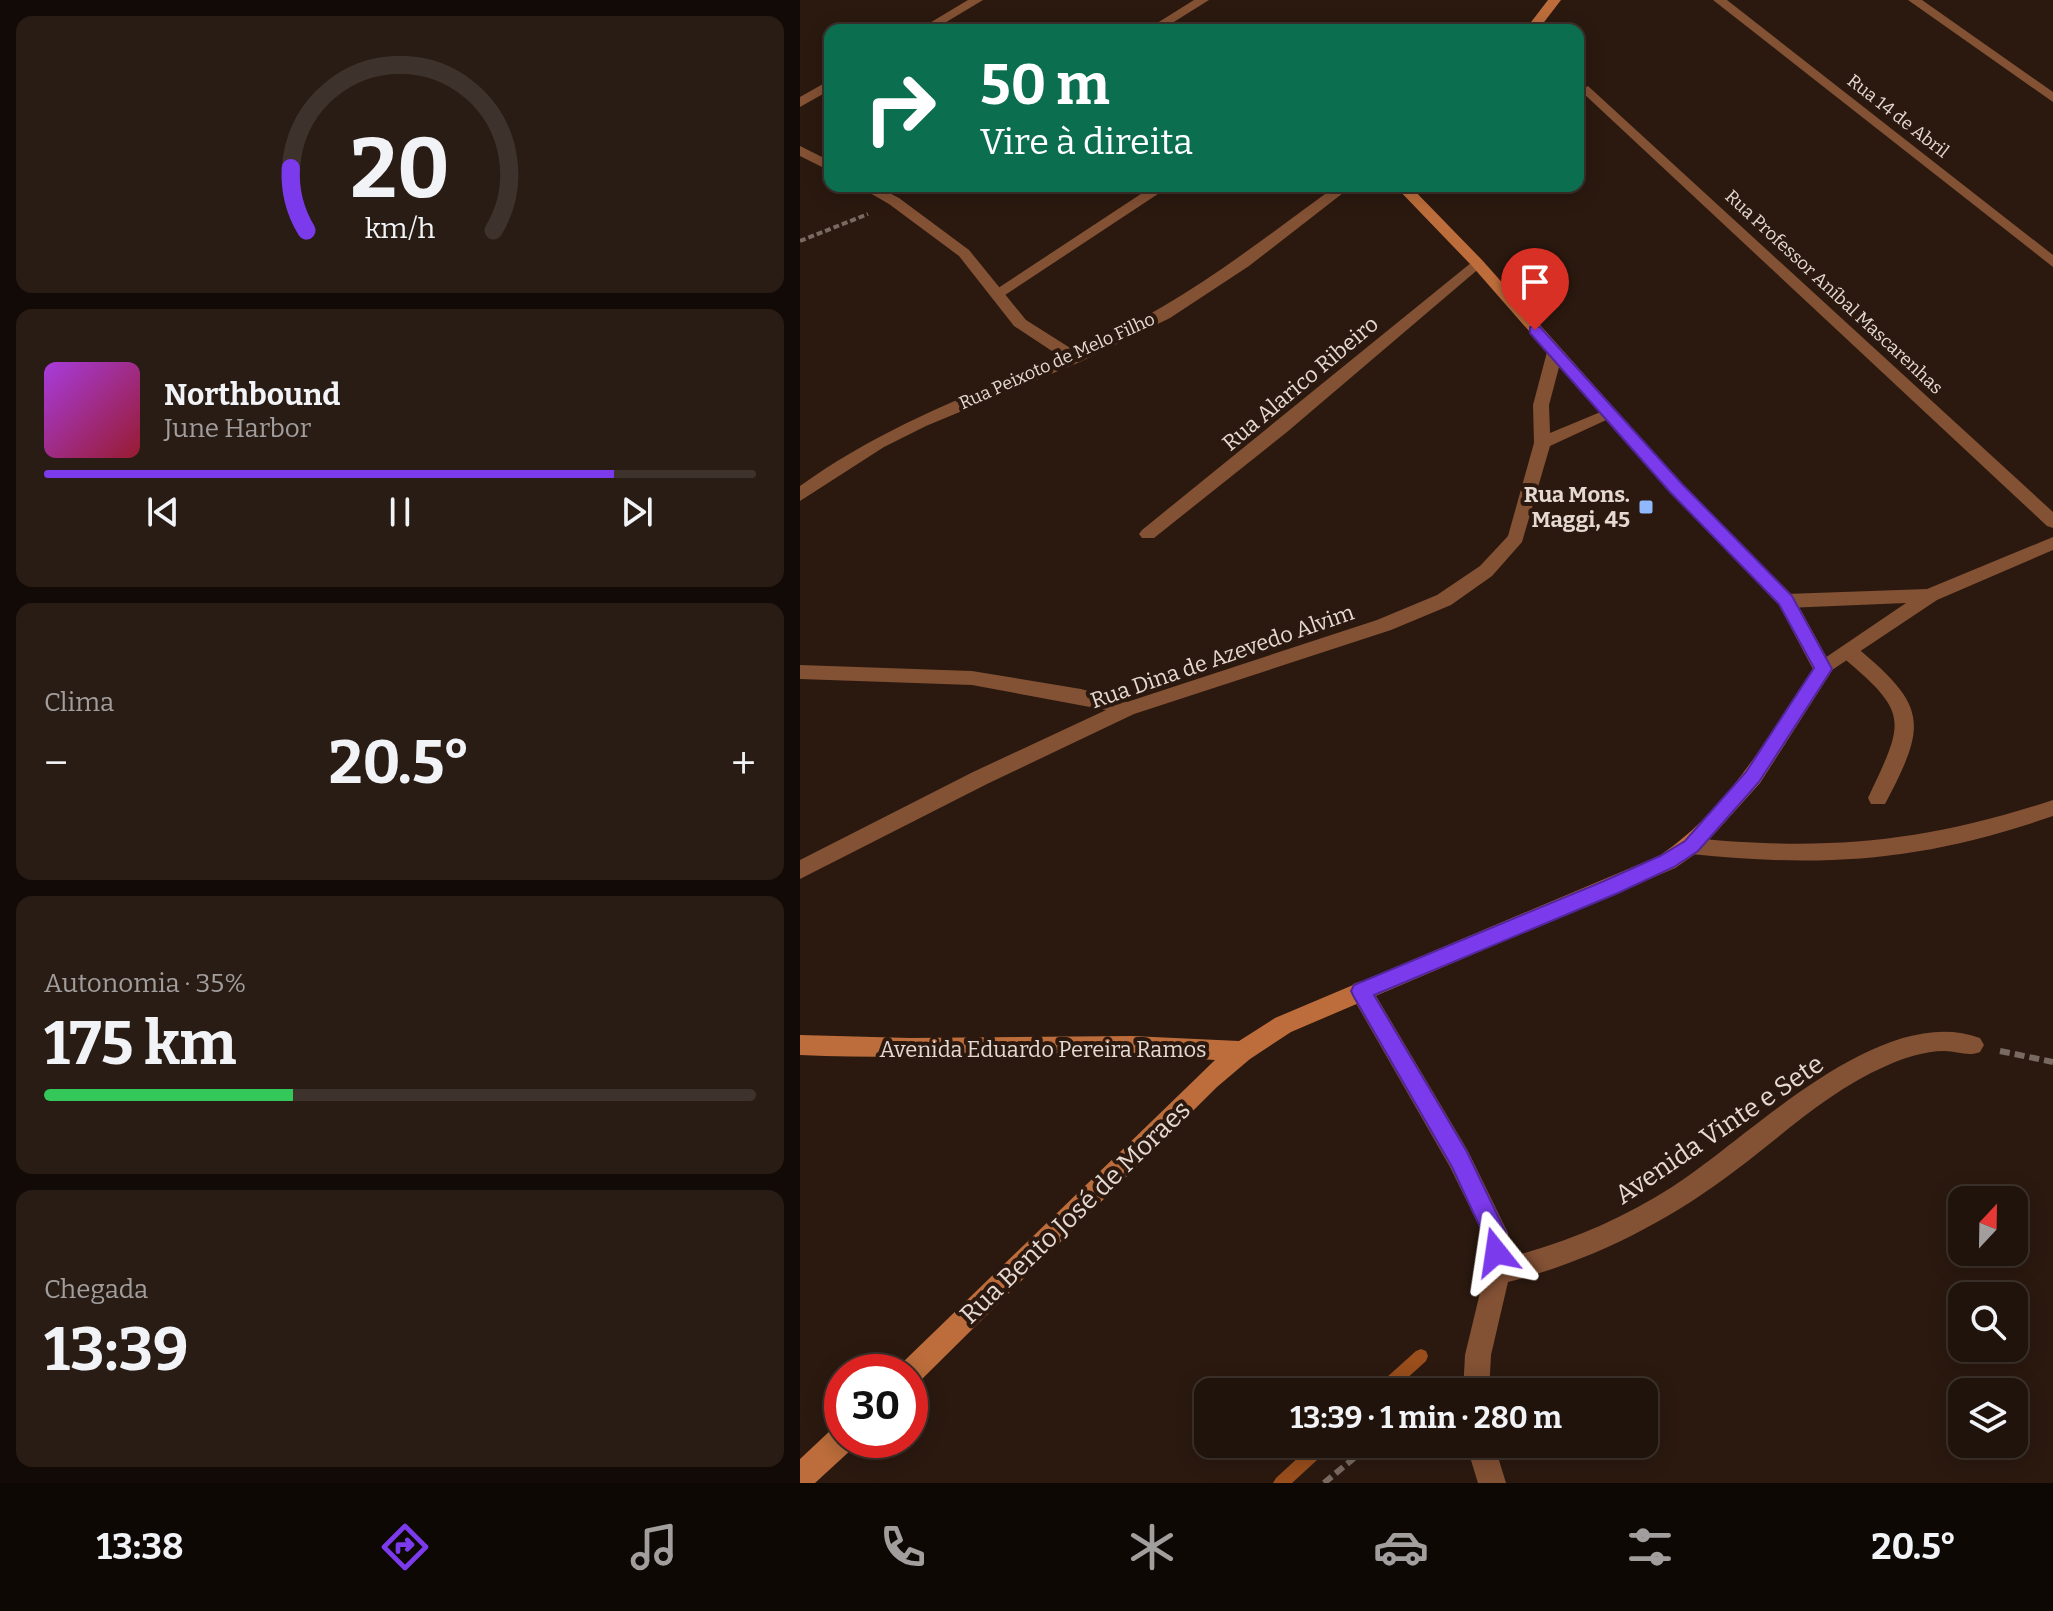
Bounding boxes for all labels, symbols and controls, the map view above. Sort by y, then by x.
text: 50 m [980,52,1110,119]
icon: right [848,56,952,160]
street label: Rua 14 de Abril [1843,69,1953,163]
text: 20 [350,118,450,218]
text: Vire à direita [980,120,1193,164]
street label: Rua Professor Aníbal Mascarenhas [1721,185,1947,399]
text: km/h [365,211,436,246]
pin [1501,248,1569,330]
icon: arrive [1513,260,1557,304]
street label: Rua Peixoto de Melo Filho [956,308,1158,414]
street label: Rua Alarico Ribeiro [1217,310,1384,457]
text: Northbound [164,377,340,413]
text: June Harbor [164,413,311,444]
place label: Rua Mons. Maggi, 45 [1524,481,1630,533]
icon: previous [141,490,185,534]
icon: pause [378,490,422,534]
icon: next [615,490,659,534]
marker: Rua Mons. Maggi, 45 [1637,498,1655,516]
street label: Rua Dina de Azevedo Alvim [1087,599,1357,714]
text: Clima [44,687,114,718]
text: 20.5° [329,727,470,799]
text: − [44,737,68,790]
text: + [731,737,756,790]
text: Autonomia · 35% [44,968,246,999]
text: 175 km [44,1008,237,1080]
street label: Avenida Eduardo Pereira Ramos [879,1036,1207,1063]
street label: Avenida Vinte e Sete [1609,1048,1830,1211]
street label: Rua Bento José de Moraes [954,1094,1197,1330]
north arrow [1948,1186,2028,1266]
map controls [1948,1186,2028,1458]
position arrow [1454,1210,1538,1294]
text: Chegada [44,1274,148,1305]
button: search [1948,1282,2028,1362]
text: 13:39 [44,1314,188,1386]
speed limit sign: 30 [824,1354,928,1458]
button: layers [1948,1378,2028,1458]
text: 13:39 · 1 min · 280 m [1290,1400,1562,1436]
icon: directions [377,1519,433,1575]
icon: music [626,1519,682,1575]
icon: phone [875,1519,931,1575]
icon: climate [1124,1519,1180,1575]
icon: car [1373,1519,1429,1575]
icon: filters [1622,1519,1678,1575]
text: 13:38 [97,1525,184,1569]
text: 20.5° [1871,1525,1956,1569]

